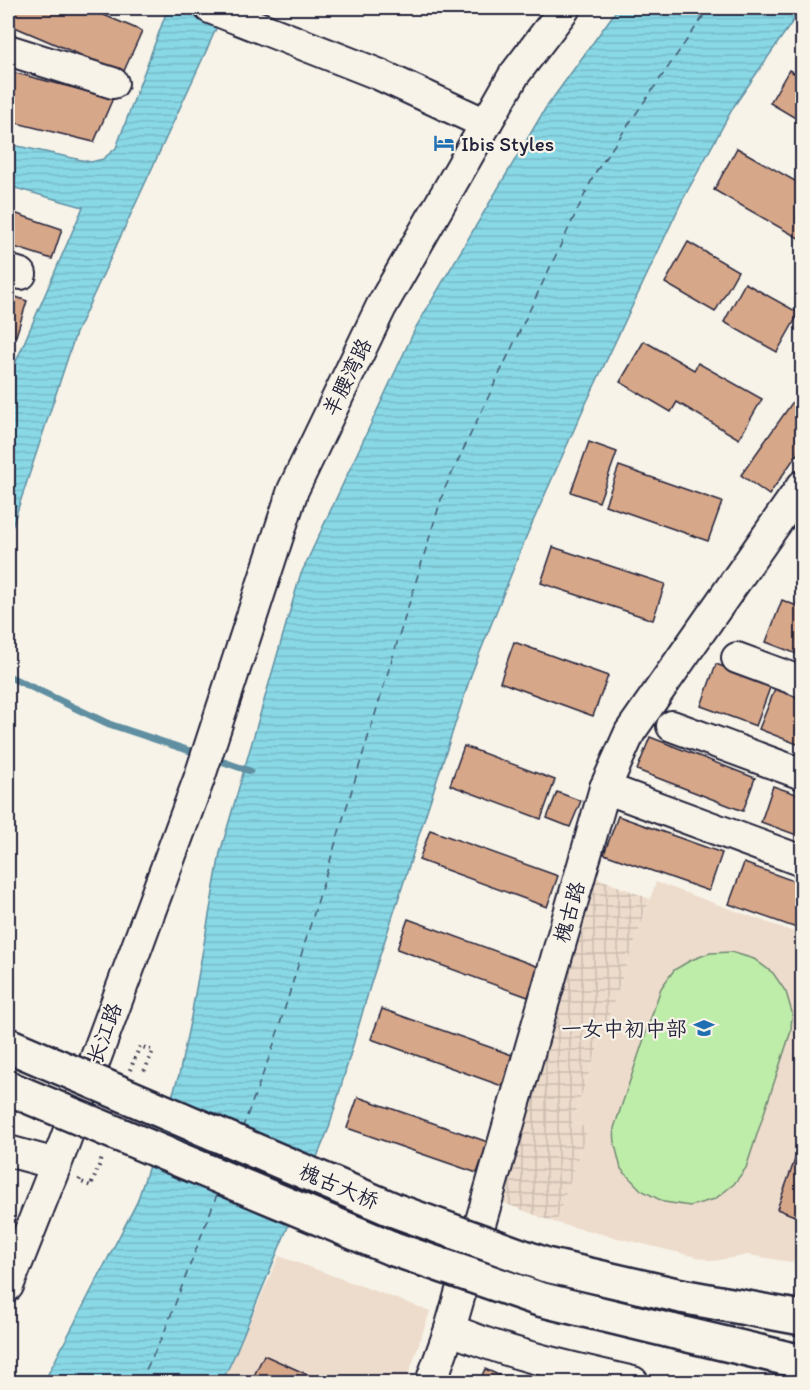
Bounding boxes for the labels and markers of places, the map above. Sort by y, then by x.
hotel icon: Ibis Styles [432,131,456,155]
place label: Ibis Styles [461,131,554,156]
place label: 一女中初中部 [561,1016,687,1041]
school or university icon: 一女中初中部 [692,1016,716,1040]

